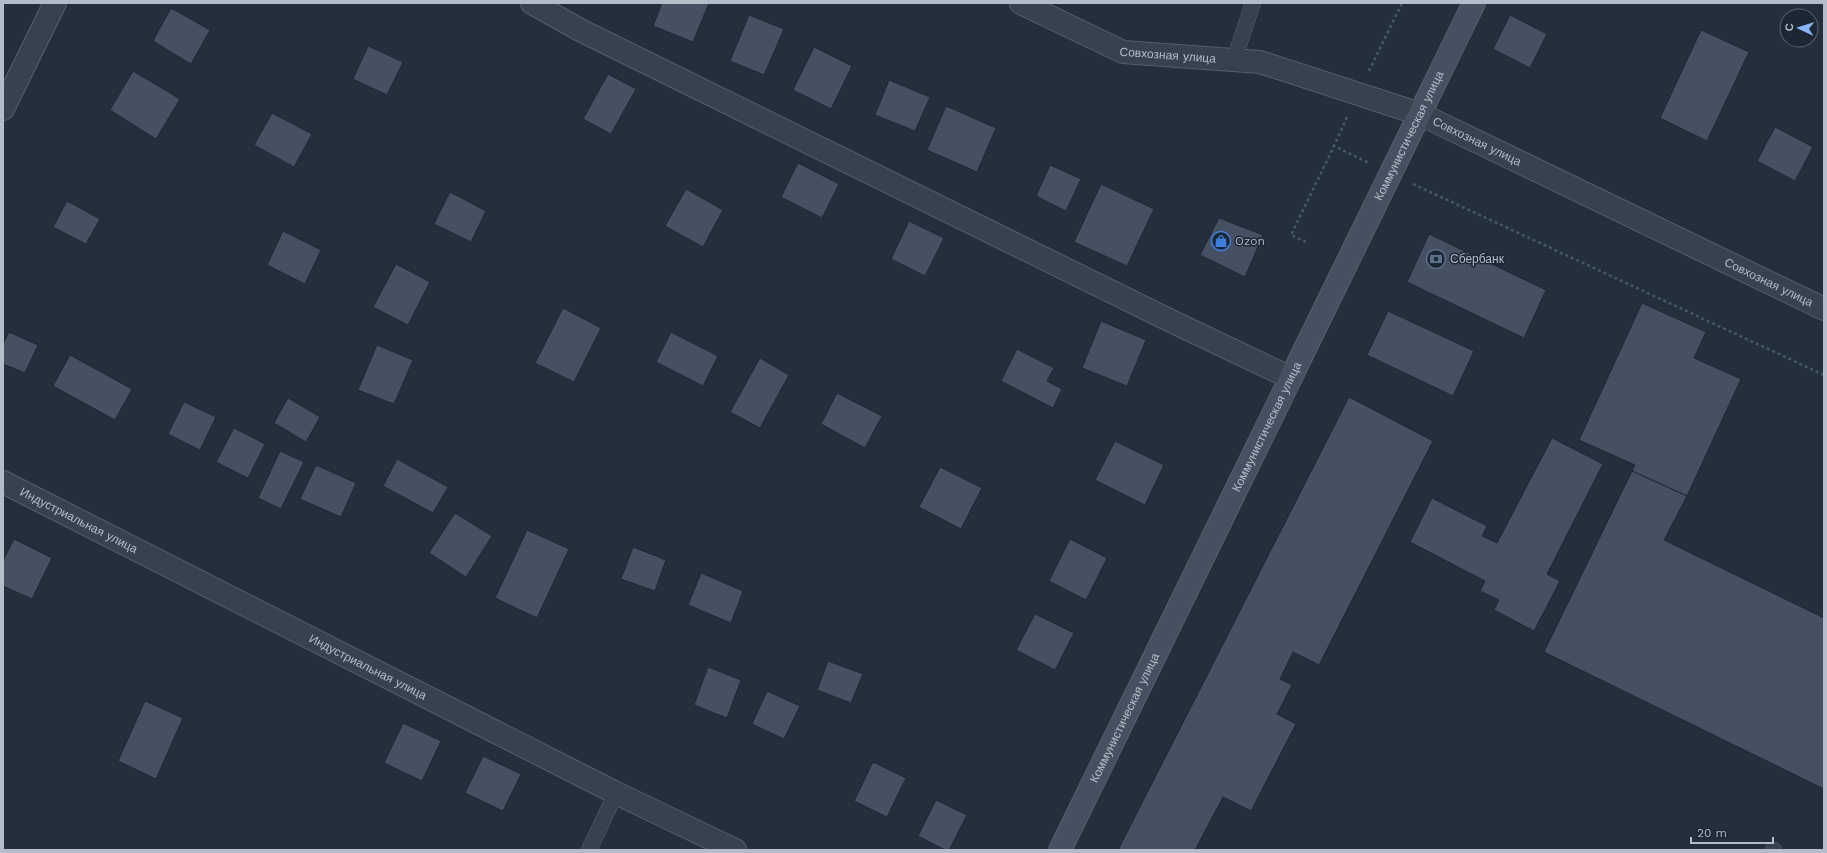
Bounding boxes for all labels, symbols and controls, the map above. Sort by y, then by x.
north arrow [1779,8,1819,48]
text: С [1783,23,1796,32]
street label: Совхозная улица [1119,45,1217,66]
street label: Коммунистическая улица [1372,68,1447,203]
street label: Совхозная улица [1430,114,1524,169]
shop icon: Ozon [1210,230,1232,252]
place label: Ozon [1235,234,1265,248]
bank icon: Сбербанк [1425,248,1447,270]
place label: Сбербанк [1450,252,1505,266]
street label: Совхозная улица [1722,255,1816,310]
street label: Коммунистическая улица [1229,359,1305,494]
street label: Индустриальная улица [18,485,140,556]
street label: Индустриальная улица [307,631,429,703]
street label: Коммунистическая улица [1087,650,1162,785]
scale bar [1691,819,1773,845]
text: 20 m [1697,826,1727,840]

